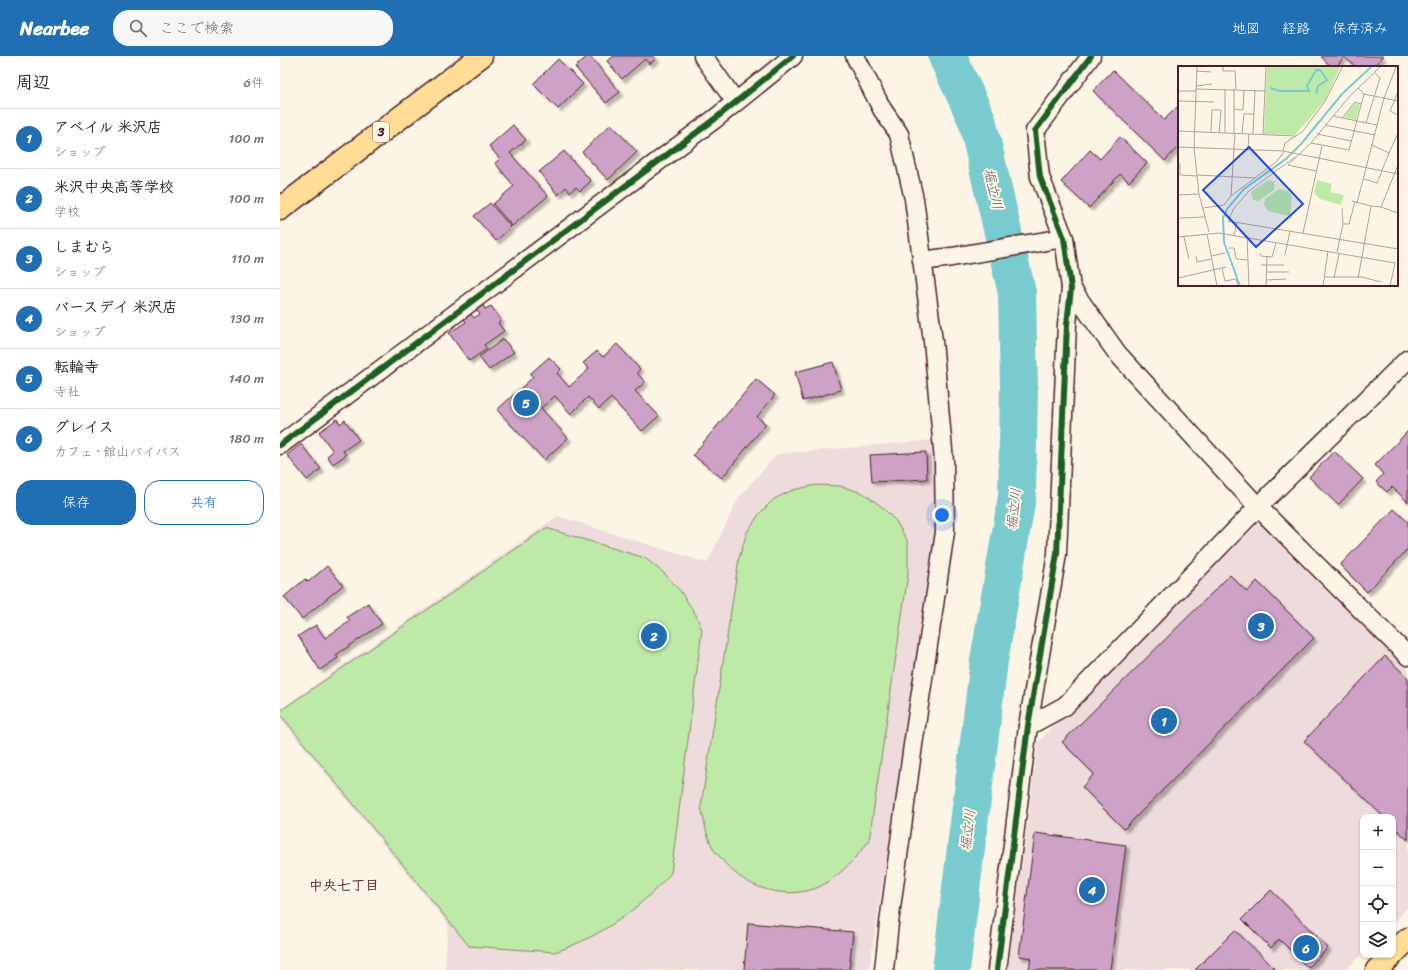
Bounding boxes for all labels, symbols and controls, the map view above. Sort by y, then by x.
search box [113,10,393,46]
text: Nearbee [20,12,89,45]
text: ここで検索 [159,15,234,41]
text: 地図 [1232,16,1260,41]
text: 経路 [1282,16,1310,41]
text: 保存済み [1332,16,1388,41]
icon: search [127,17,149,39]
inset map [1178,66,1398,286]
text: 周辺 [16,67,50,97]
text: 6件 [244,71,264,94]
text: アベイル 米沢店 [54,114,162,140]
road number: 3 [373,122,389,142]
text: 1 [26,127,32,150]
text: 100 m [229,127,264,150]
text: ショップ [54,140,105,163]
water label: 堀立川 [976,166,1010,212]
text: 米沢中央高等学校 [54,174,174,200]
text: 2 [25,187,33,210]
text: 100 m [229,187,264,210]
text: 学校 [54,200,80,223]
text: しまむら [54,234,114,260]
text: 3 [25,247,33,270]
text: 110 m [231,247,264,270]
text: ショップ [54,260,105,283]
text: バースデイ 米沢店 [54,294,178,320]
text: 4 [25,307,33,330]
text: 130 m [230,307,264,330]
text: ショップ [54,320,105,343]
text: 転輪寺 [54,354,99,380]
text: 5 [25,367,33,390]
text: 140 m [229,367,264,390]
text: 寺社 [54,380,80,403]
pin: 5 [513,388,539,418]
text: グレイス [54,414,113,440]
text: 6 [25,427,33,450]
text: 180 m [229,427,264,450]
text: カフェ · 舘山バイパス [54,440,181,463]
button: 保存 [16,480,136,525]
button: 共有 [144,480,264,525]
water label: 堀立川 [999,487,1029,531]
your location [932,505,952,525]
pin: 3 [1248,611,1274,641]
pin: 2 [641,621,667,651]
pin: 1 [1151,706,1177,736]
water label: 堀立川 [953,808,983,852]
map controls [1360,814,1396,958]
button: + [1360,814,1396,850]
button: − [1360,850,1396,886]
district label: 中央七丁目 [309,873,379,898]
pin: 4 [1079,875,1105,905]
button: locate [1360,886,1396,922]
button: layers [1360,922,1396,958]
pin: 6 [1293,933,1319,963]

